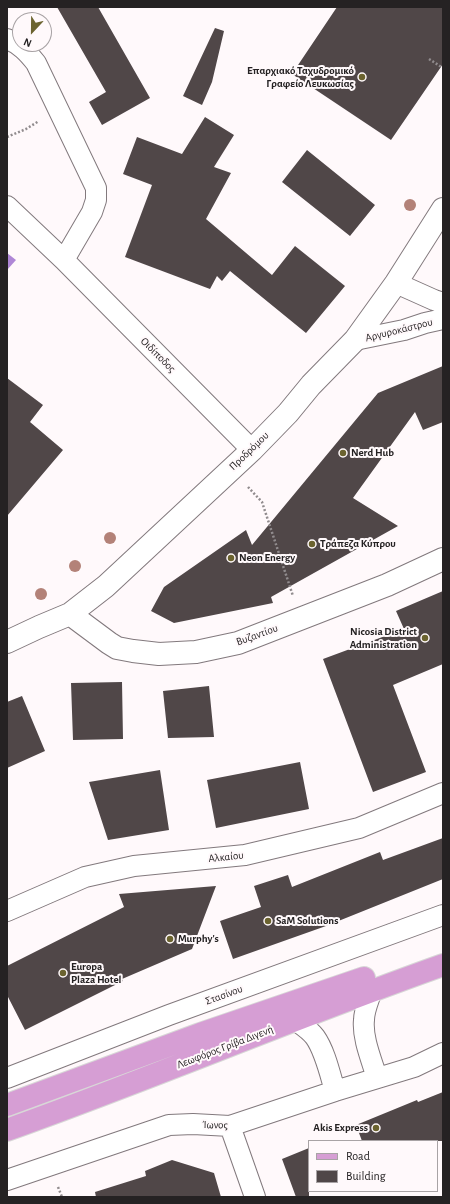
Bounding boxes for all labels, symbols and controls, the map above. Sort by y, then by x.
north arrow [12,12,52,52]
text: N [22,36,33,49]
place label: Επαρχιακό Ταχυδρομικό Γραφείο Λευκωσίας [247,64,354,90]
marker: Επαρχιακό Ταχυδρομικό Γραφείο Λευκωσίας [357,72,367,82]
street label: Αργυροκάστρου [364,315,434,345]
street label: Οιδίποδος [138,335,178,375]
street label: Προδρόμου [226,429,272,473]
place label: Nerd Hub [351,446,394,460]
marker: Nerd Hub [338,448,348,458]
place label: Τράπεζα Κύπρου [320,537,396,551]
marker: Τράπεζα Κύπρου [307,539,317,549]
place label: Neon Energy [239,551,295,565]
marker: Neon Energy [226,553,236,563]
street label: Βυζαντίου [234,621,280,649]
place label: Nicosia District Administration [350,625,417,651]
marker: Nicosia District Administration [420,633,430,643]
street label: Αλκαίου [208,849,244,865]
place label: SaM Solutions [276,914,338,928]
marker: SaM Solutions [263,916,273,926]
place label: Murphy's [178,932,219,946]
marker: Murphy's [165,934,175,944]
place label: Europa Plaza Hotel [71,960,121,986]
marker: Europa Plaza Hotel [58,968,68,978]
street label: Στασίνου [203,982,245,1008]
street label: Λεωφόρος Γρίβα Διγενή [175,1023,275,1071]
street label: Ίωνος [202,1118,228,1132]
place label: Akis Express [313,1121,368,1135]
marker: Akis Express [371,1123,381,1133]
legend [308,1140,438,1192]
text: Road [346,1150,370,1162]
text: Building [346,1170,386,1182]

